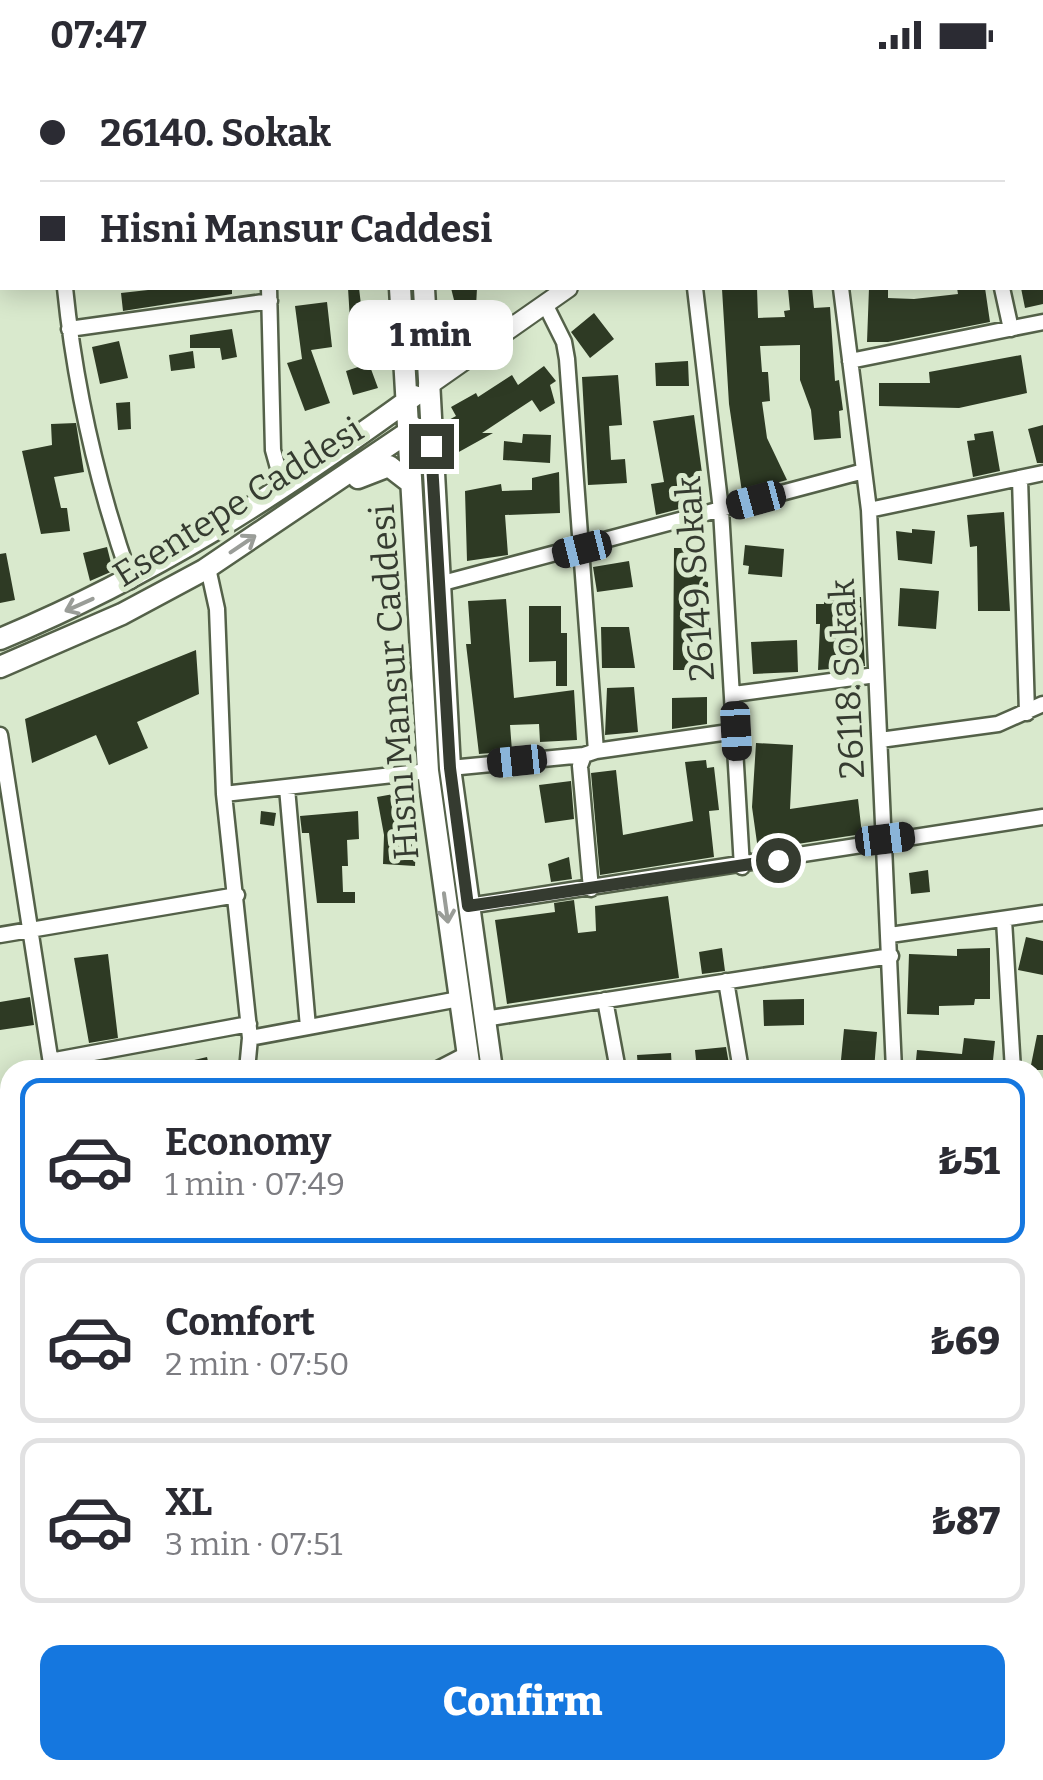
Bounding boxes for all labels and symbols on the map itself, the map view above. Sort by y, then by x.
callout: 1 min [348,301,514,371]
street label: Esentepe Caddesi [105,408,371,596]
route end [409,424,454,469]
street label: 26149. Sokak [667,475,723,683]
car [723,478,789,522]
street label: Hısnı Mansur Caddesi [361,503,427,861]
car [549,527,615,571]
one-way arrow [228,534,256,555]
street label: 26118. Sokak [821,578,873,780]
one-way arrow [64,597,95,615]
car [719,700,753,762]
car [486,743,548,779]
car [853,820,917,858]
route start [756,838,801,883]
one-way arrow [437,891,456,924]

